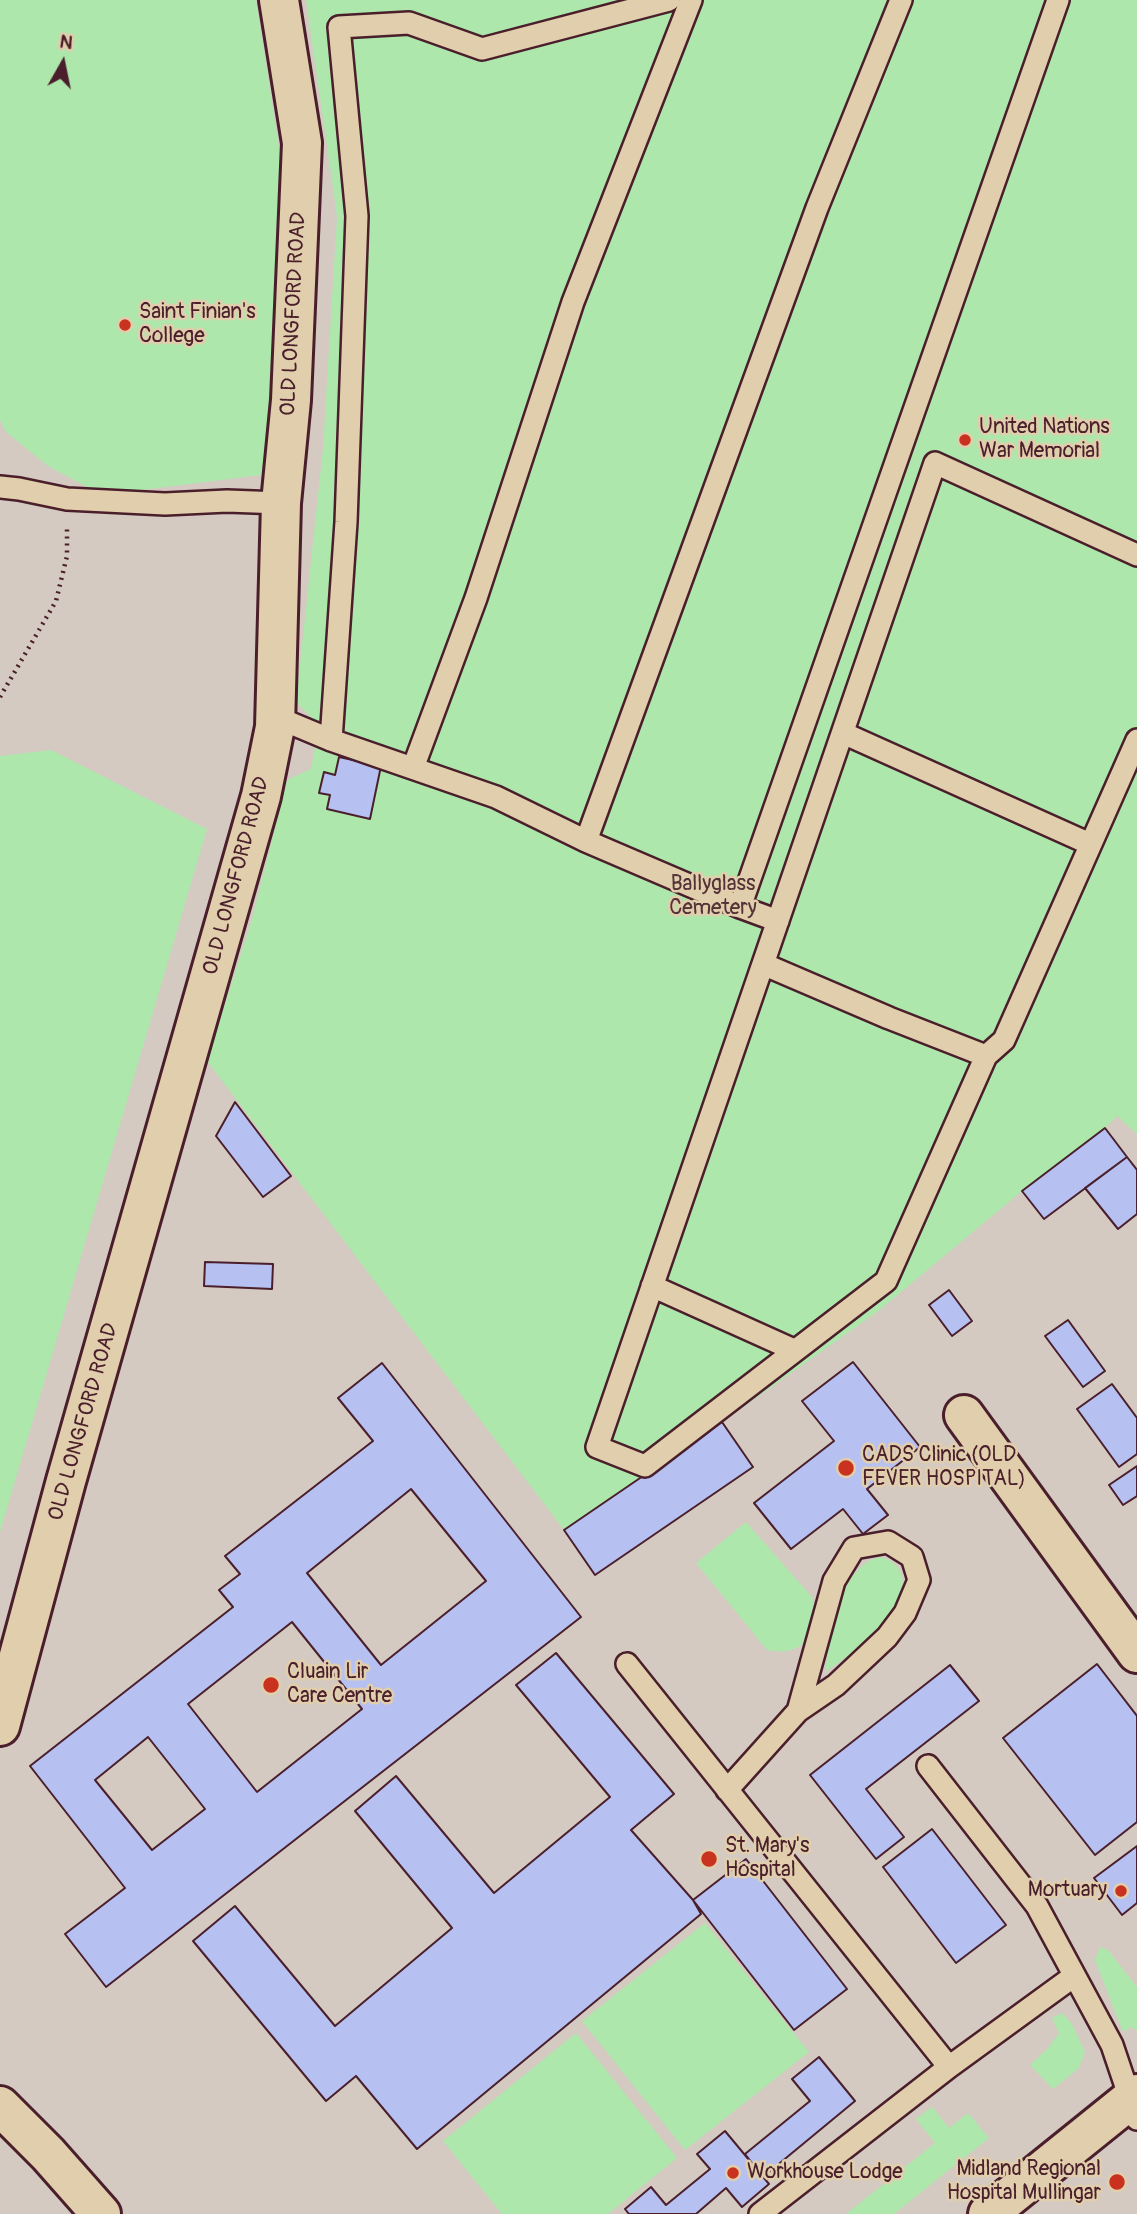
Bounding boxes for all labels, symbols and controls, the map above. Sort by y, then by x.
north arrow [28,28,98,98]
text: N [58,29,75,55]
street label: OLD LONGFORD ROAD [276,211,312,417]
place label: Saint Finian's College [139,300,256,350]
marker: Saint Finian's College [117,317,133,333]
place label: United Nations War Memorial [979,415,1110,465]
marker: United Nations War Memorial [957,432,973,448]
street label: OLD LONGFORD ROAD [198,774,276,978]
park label: Ballyglass Cemetery [669,872,757,922]
street label: OLD LONGFORD ROAD [44,1320,124,1524]
place label: CADS Clinic (OLD FEVER HOSPITAL) [862,1443,1026,1493]
marker: CADS Clinic (OLD FEVER HOSPITAL) [836,1458,856,1478]
place label: Cluain Lir Care Centre [287,1660,392,1710]
marker: Cluain Lir Care Centre [261,1675,281,1695]
place label: St. Mary's Hospital [725,1834,809,1884]
marker: St. Mary's Hospital [699,1849,719,1869]
place label: Mortuary [1028,1878,1107,1904]
marker: Mortuary [1113,1883,1129,1899]
place label: Midland Regional Hospital Mullingar [947,2157,1101,2207]
place label: Workhouse Lodge [747,2160,903,2186]
marker: Workhouse Lodge [725,2165,741,2181]
marker: Midland Regional Hospital Mullingar [1107,2172,1127,2192]

